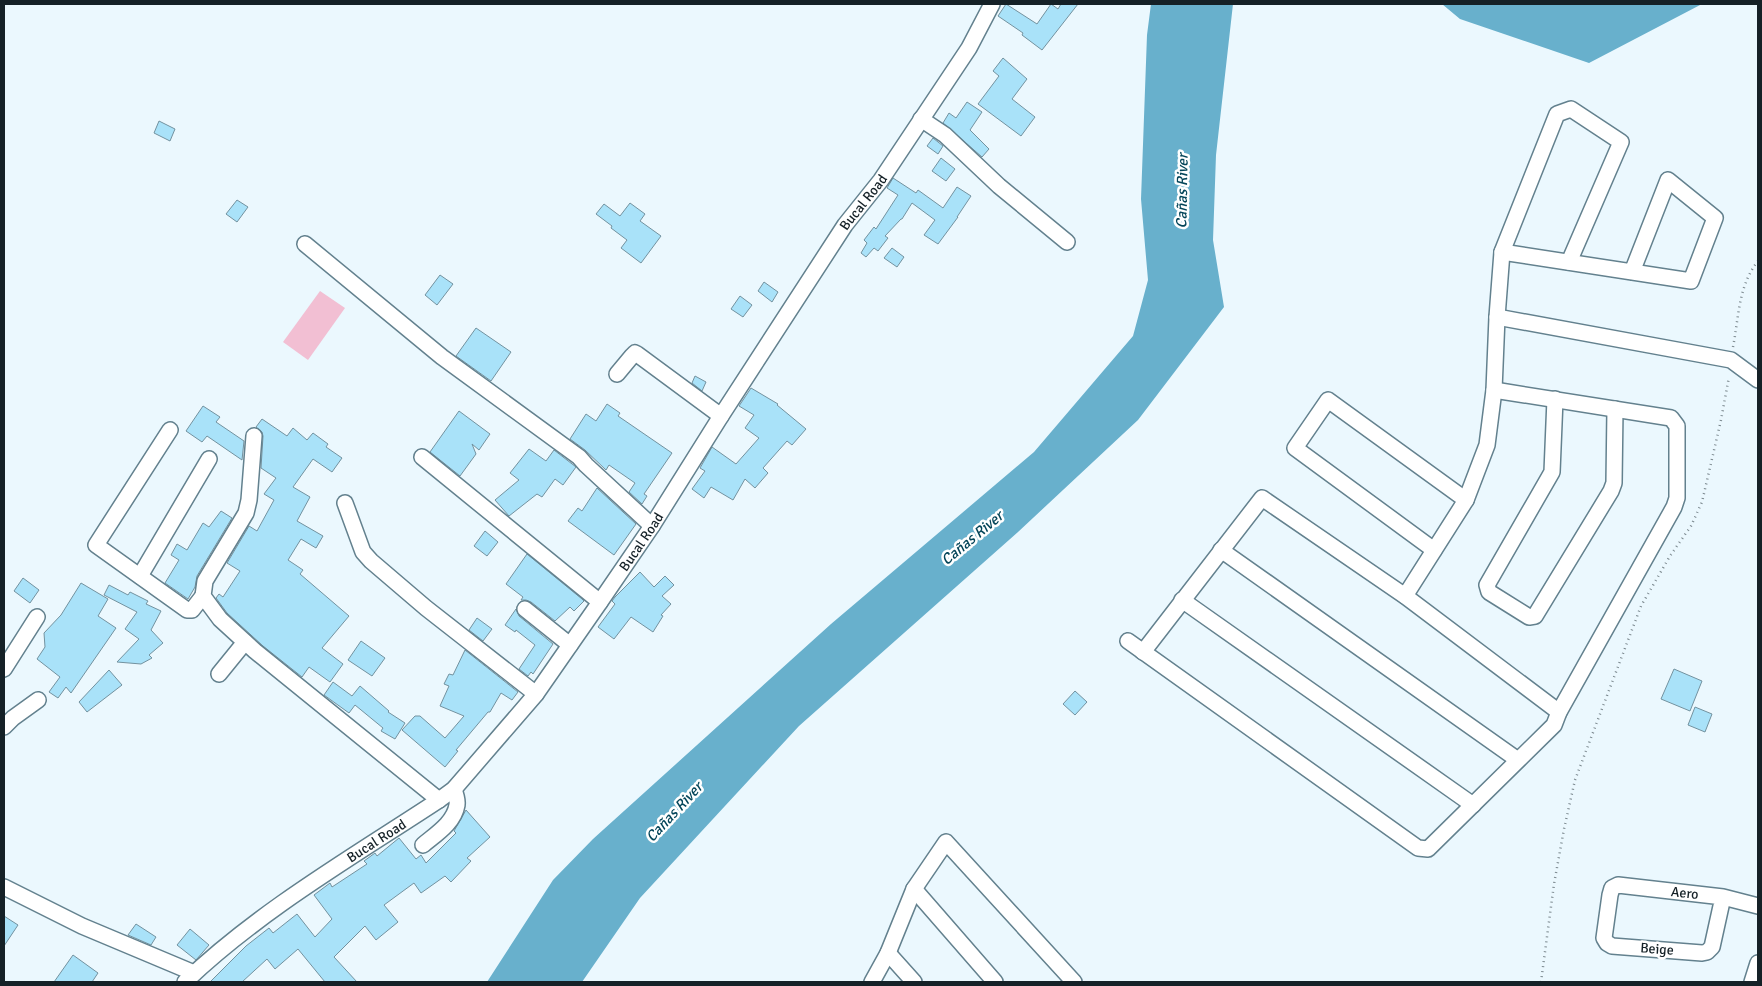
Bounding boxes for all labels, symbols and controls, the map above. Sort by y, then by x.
water label: Cañas River [1172,151,1192,229]
street label: Bucal Road [836,171,891,233]
water label: Cañas River [938,505,1008,569]
street label: Bucal Road [615,509,667,574]
water label: Cañas River [642,777,708,845]
street label: Bucal Road [343,815,409,866]
street label: Aero [1670,883,1700,903]
street label: Beige [1640,939,1674,959]

